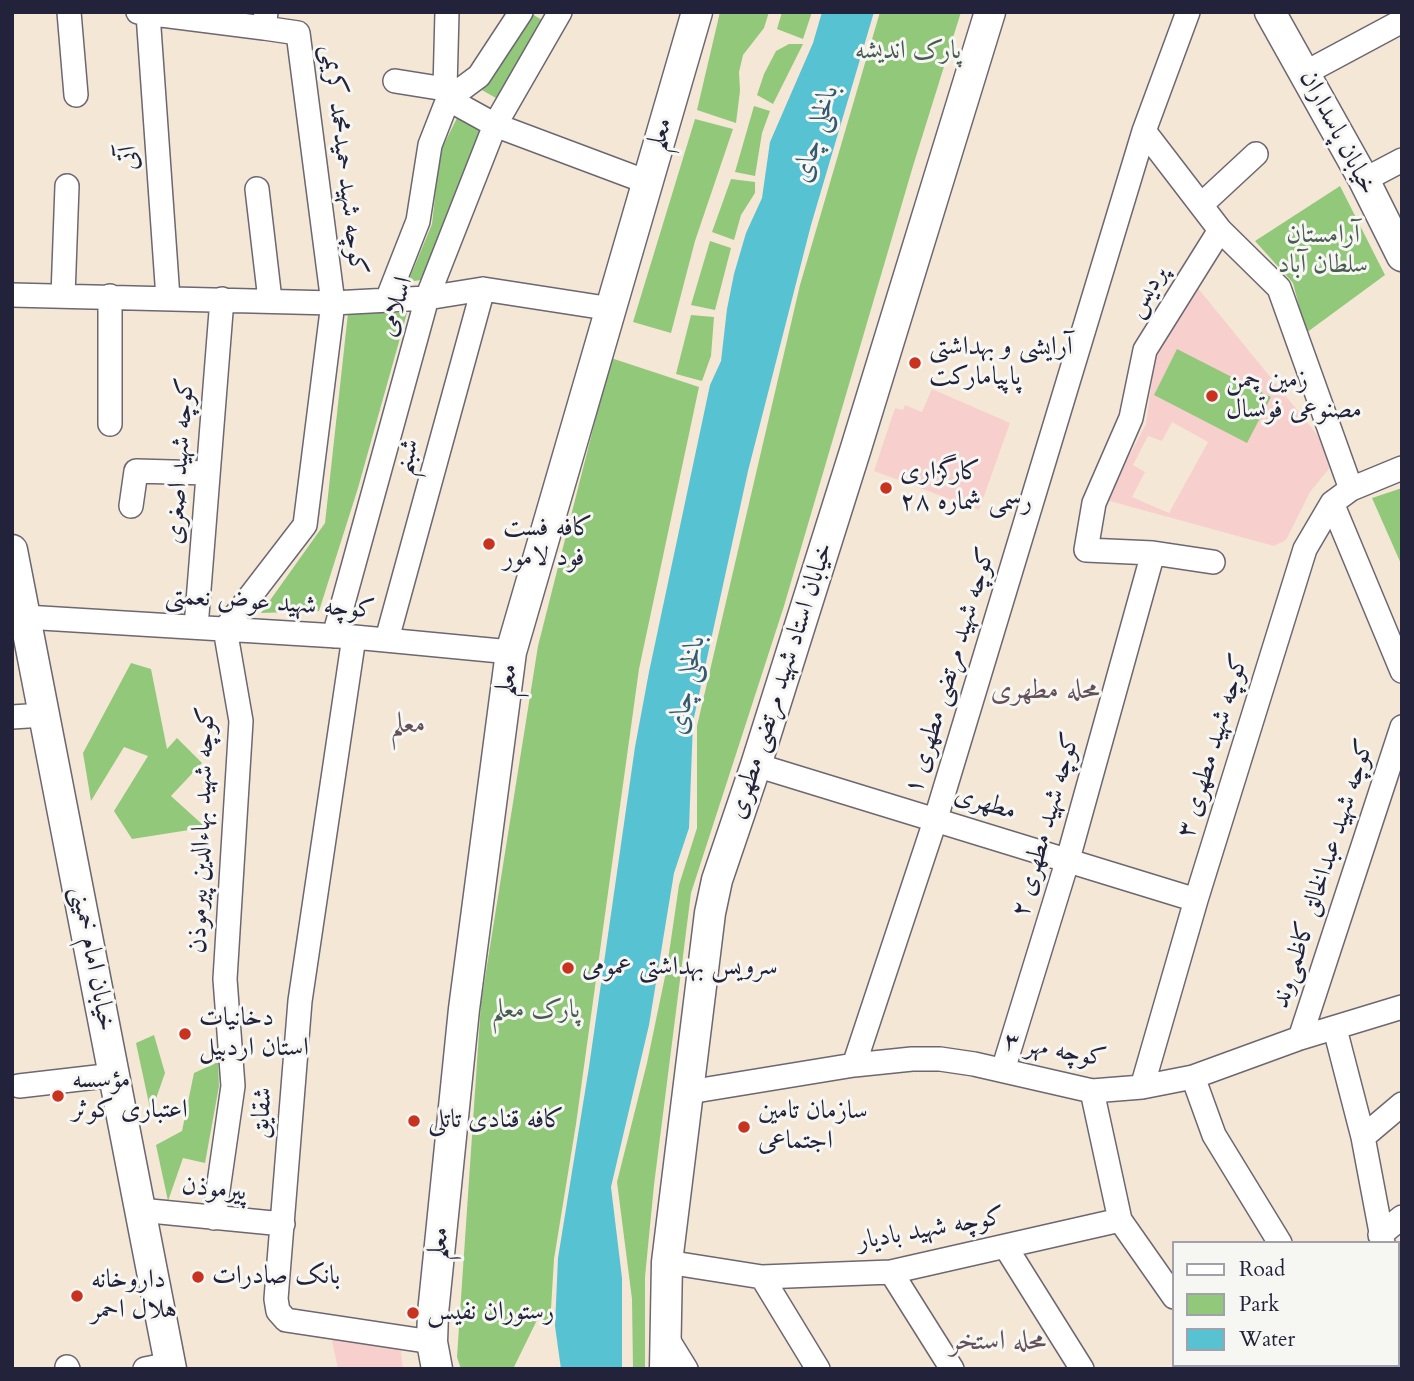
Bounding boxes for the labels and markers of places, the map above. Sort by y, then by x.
place label: آرایشی و بهداشتی پاپیامارکت [929,332,1073,394]
marker: آرایشی و بهداشتی پاپیامارکت [907,355,923,371]
place label: زمین چمن مصنوعی فوتسال [1226,365,1362,426]
marker: زمین چمن مصنوعی فوتسال [1204,388,1220,404]
place label: کارگزاری رسمی شماره ۲۸ [900,457,1032,518]
marker: کارگزاری رسمی شماره ۲۸ [878,480,894,496]
place label: کافه فست فود لامور [503,513,593,574]
marker: کافه فست فود لامور [481,536,497,552]
place label: سرویس بهداشتی عمومی [582,952,778,984]
marker: سرویس بهداشتی عمومی [560,960,576,976]
place label: دخانیات استان اردبیل [199,1003,309,1064]
marker: دخانیات استان اردبیل [177,1026,193,1042]
place label: مؤسسه اعتباری کوثر [72,1065,188,1126]
marker: مؤسسه اعتباری کوثر [50,1088,66,1104]
place label: سازمان تامین اجتماعی [758,1096,868,1158]
place label: کافه قنادی تاتلی [428,1105,564,1137]
marker: کافه قنادی تاتلی [406,1113,422,1129]
marker: سازمان تامین اجتماعی [736,1119,752,1135]
place label: بانک صادرات [212,1261,340,1293]
place label: داروخانه هلال احمر [91,1265,177,1326]
marker: بانک صادرات [190,1269,206,1285]
marker: داروخانه هلال احمر [69,1288,85,1304]
place label: رستوران نفیس [427,1297,554,1329]
marker: رستوران نفیس [405,1305,421,1321]

